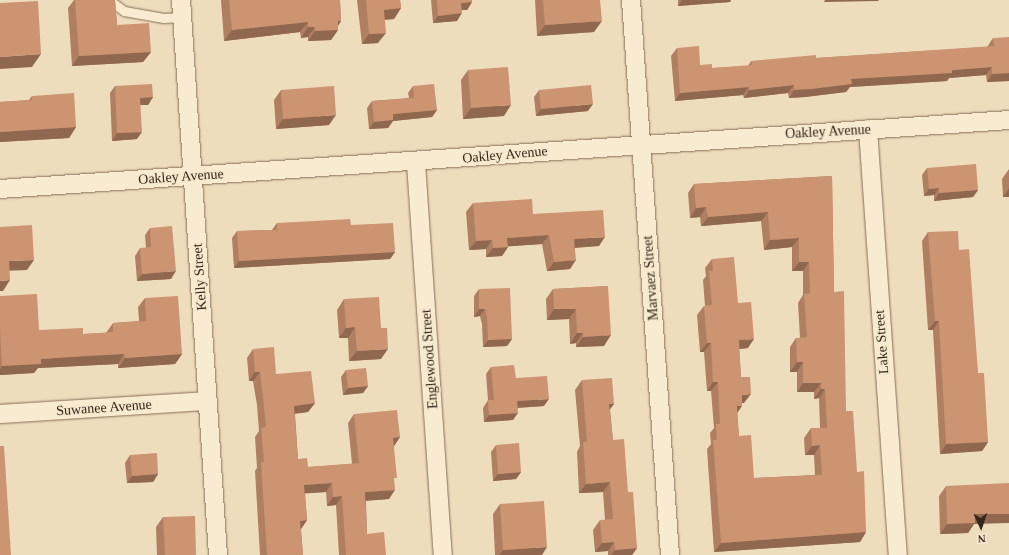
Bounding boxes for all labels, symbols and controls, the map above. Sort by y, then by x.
street label: Oakley Avenue [784,121,872,143]
street label: Oakley Avenue [461,143,549,167]
street label: Oakley Avenue [137,166,225,188]
street label: Marvaez Street [640,235,662,321]
street label: Kelly Street [189,243,211,311]
street label: Englewood Street [418,309,442,409]
street label: Lake Street [871,309,893,375]
street label: Suwanee Avenue [55,396,153,420]
north arrow [961,507,1001,547]
text: N [977,533,986,545]

